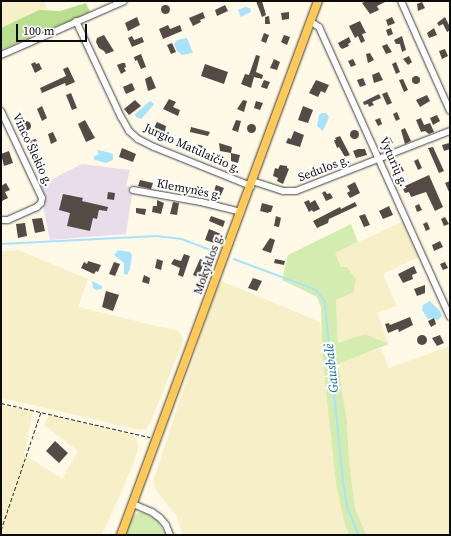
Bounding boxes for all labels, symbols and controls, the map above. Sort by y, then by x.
scale bar [18,16,89,42]
text: 100 m [23,23,55,39]
street label: Vinco Šlekio g. [9,111,55,189]
street label: Jurgio Matulaičio g. [141,121,243,177]
street label: Vyturių g. [376,135,410,189]
street label: Sedulos g. [296,153,352,185]
street label: Klemynės g. [155,177,223,203]
street label: Mokyklos g. [191,231,227,297]
water label: Gausbalė [322,343,342,393]

